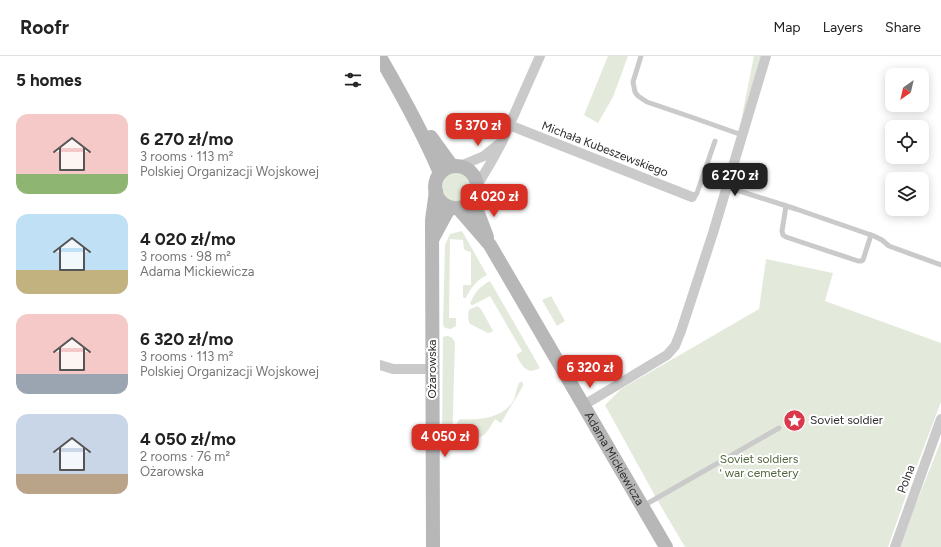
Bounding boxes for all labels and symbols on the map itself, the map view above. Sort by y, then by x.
north arrow [885,68,929,112]
pin: 5 370 zł [437,113,519,147]
street label: Michała Kubeszewskiego [540,118,670,180]
pin: 6 270 zł [694,163,776,197]
pin: 4 020 zł [453,184,535,218]
street label: Ożarowska [425,340,439,399]
pin: 6 320 zł [549,355,631,389]
place icon: Soviet soldier [781,407,807,433]
street label: Adama Mickiewicza [582,409,647,508]
place label: Soviet soldier [810,413,883,427]
pin: 4 050 zł [404,424,486,458]
park label: Soviet soldiers ' war cemetery [719,452,799,480]
street label: Polna [894,463,918,495]

